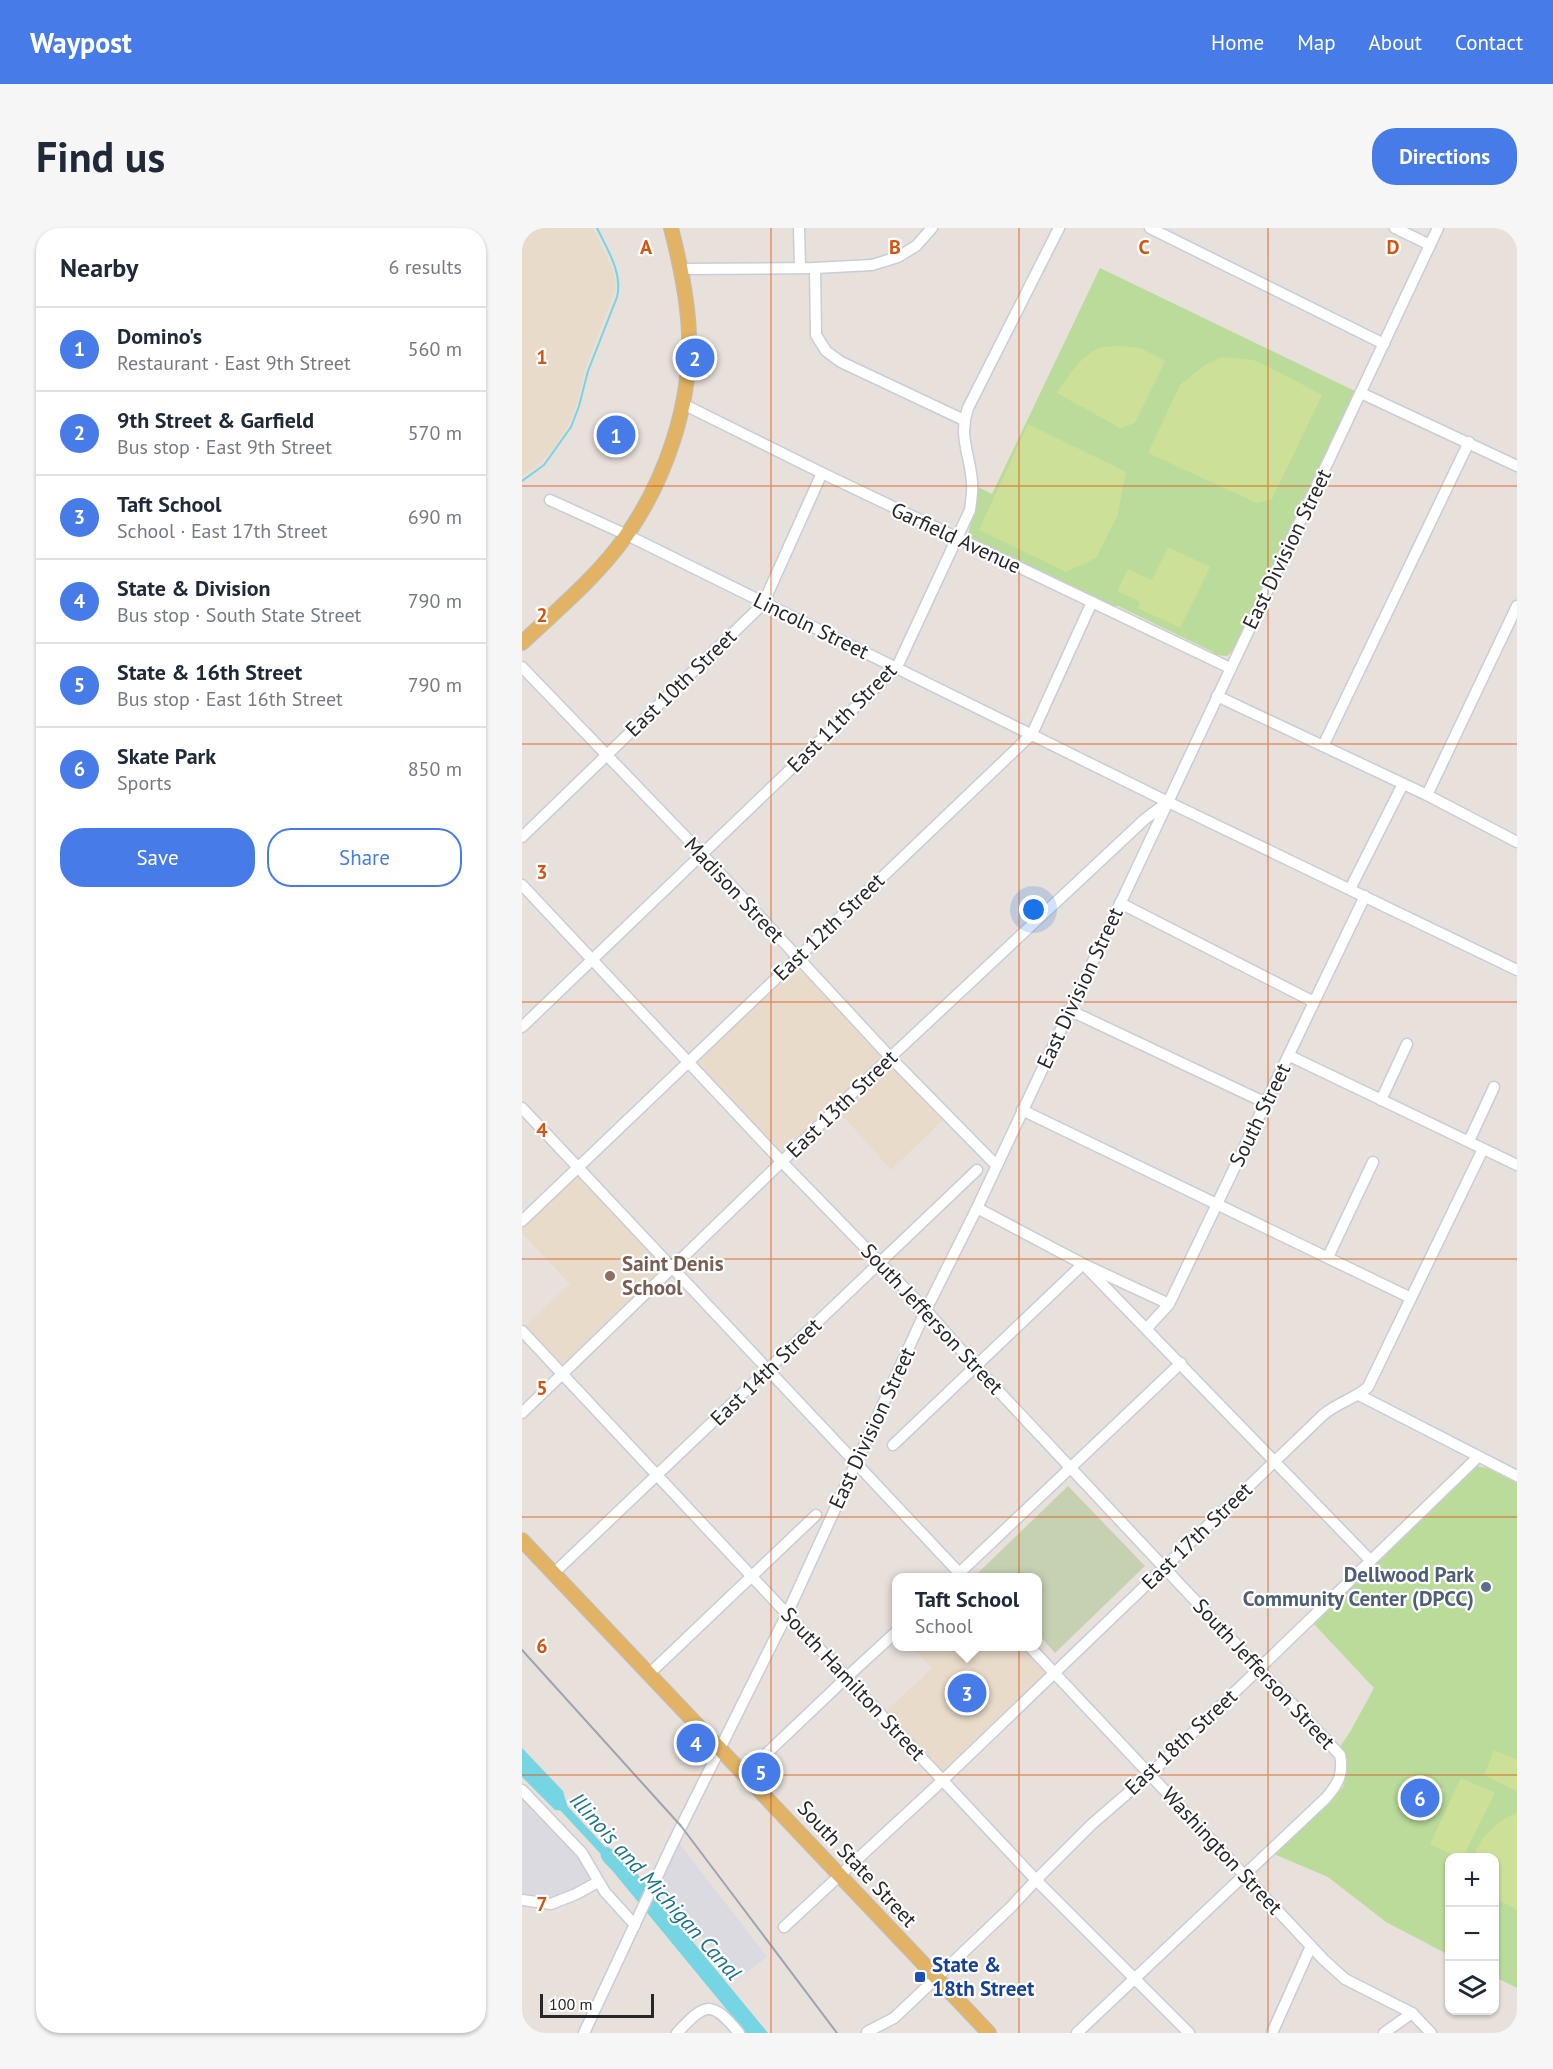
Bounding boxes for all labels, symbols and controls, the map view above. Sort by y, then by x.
text: Waypost [30,24,132,61]
text: Home [1211,29,1264,56]
text: Map [1297,29,1336,56]
text: About [1369,29,1422,56]
text: Contact [1455,29,1523,56]
button: Directions [1372,128,1517,185]
text: Find us [36,129,165,184]
text: A [640,234,653,260]
text: B [889,234,901,260]
text: C [1138,234,1150,260]
text: D [1387,234,1400,260]
text: Nearby [60,251,138,284]
text: 6 results [389,254,462,280]
text: Domino's [117,322,202,350]
text: 1 [74,336,85,362]
text: 560 m [408,336,462,362]
pin: 2 [676,336,714,380]
text: 1 [536,344,548,370]
text: Restaurant · East 9th Street [117,350,351,376]
text: 9th Street & Garfield [117,406,314,434]
pin: 1 [596,412,635,458]
text: 2 [74,420,85,446]
text: 570 m [408,420,462,446]
text: Bus stop · East 9th Street [117,434,332,460]
street label: East Division Street [1236,464,1337,633]
text: Taft School [117,490,222,518]
street label: Garfield Avenue [887,496,1026,579]
text: 3 [74,504,85,530]
text: 690 m [408,504,462,530]
text: School · East 17th Street [117,518,328,544]
text: State & Division [117,574,271,602]
street label: Lincoln Street [749,586,873,665]
text: 4 [74,588,85,614]
text: 790 m [408,588,462,614]
text: Bus stop · South State Street [117,602,361,628]
text: 2 [536,602,548,628]
street label: East 10th Street [619,623,742,742]
street label: East 11th Street [781,657,902,778]
text: State & 16th Street [117,658,302,686]
text: 5 [74,672,85,698]
text: 790 m [408,672,462,698]
text: Bus stop · East 16th Street [117,686,343,712]
text: Skate Park [117,742,216,770]
text: 6 [74,756,85,782]
text: 850 m [408,756,462,782]
text: Sports [117,770,172,796]
button: Save [60,828,255,887]
button: Share [267,828,462,887]
street label: Madison Street [679,831,790,948]
text: 3 [536,859,548,885]
street label: East 12th Street [767,867,890,986]
your location [1019,895,1048,924]
street label: East Division Street [1030,903,1129,1073]
street label: East 13th Street [780,1044,903,1163]
street label: South Street [1223,1059,1296,1171]
text: 4 [536,1117,548,1143]
street label: South Jefferson Street [855,1238,1009,1400]
place label: Saint Denis School [622,1250,724,1301]
marker: Saint Denis School [603,1269,617,1283]
street label: East 14th Street [704,1312,827,1431]
street label: East Division Street [822,1343,921,1513]
text: 5 [536,1375,548,1401]
street label: East 17th Street [1136,1476,1258,1595]
place label: Dellwood Park Community Center (DPCC) [1243,1561,1475,1612]
popup [892,1573,1042,1651]
marker: Dellwood Park Community Center (DPCC) [1479,1580,1493,1594]
text: Taft School [915,1585,1019,1613]
street label: South Jefferson Street [1187,1593,1341,1755]
street label: South Hamilton Street [775,1601,931,1766]
text: School [915,1613,973,1639]
text: 6 [536,1633,548,1659]
pin: 3 [948,1670,986,1716]
street label: East 18th Street [1119,1683,1243,1801]
pin: 4 [676,1720,716,1766]
pin: 5 [742,1750,780,1794]
pin: 6 [1400,1776,1440,1820]
street label: Washington Street [1156,1781,1288,1920]
water label: Illinois and Michigan Canal [564,1786,748,1986]
street label: South State Street [792,1795,923,1933]
map controls [1445,1853,1499,2015]
button: + [1445,1853,1499,1907]
text: 7 [536,1891,548,1917]
button: − [1445,1907,1499,1961]
place label: State & 18th Street [932,1951,1035,2002]
button: layers [1445,1961,1499,2015]
marker: State & 18th Street [913,1970,927,1984]
scale bar [540,1991,654,2018]
text: 100 m [549,1994,592,2014]

